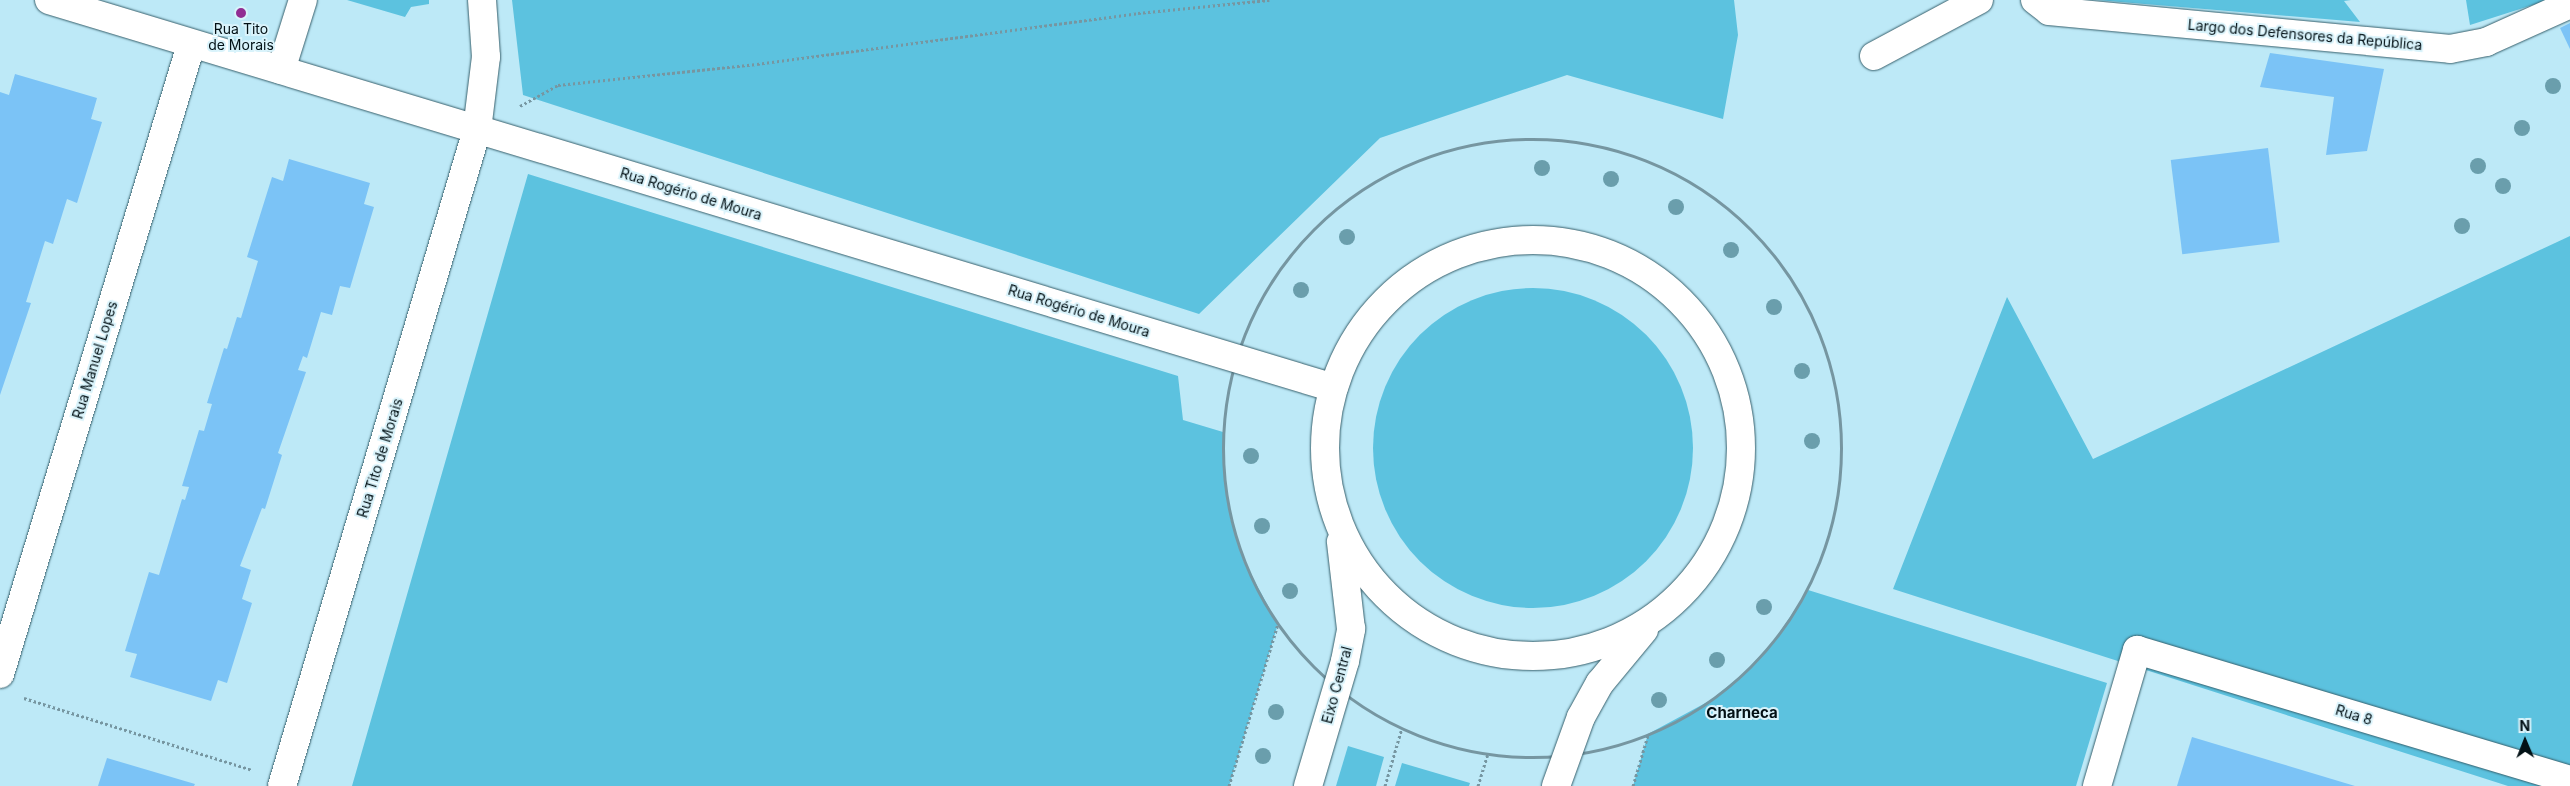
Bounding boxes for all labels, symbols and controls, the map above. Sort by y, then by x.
marker: Rua Tito de Morais [235,7,247,19]
street label: Largo dos Defensores da República [2187,16,2423,54]
place label: Rua Tito de Morais [208,21,274,54]
street label: Rua Rogério de Moura [618,164,764,224]
street label: Rua Rogério de Moura [1006,281,1152,341]
street label: Rua Manuel Lopes [69,299,121,421]
street label: Rua Tito de Morais [354,396,406,520]
street label: Eixo Central [1319,645,1355,725]
street label: Rua 8 [2333,701,2375,729]
district label: Charneca [1706,704,1778,722]
north arrow [2500,716,2550,766]
text: N [2519,717,2530,734]

